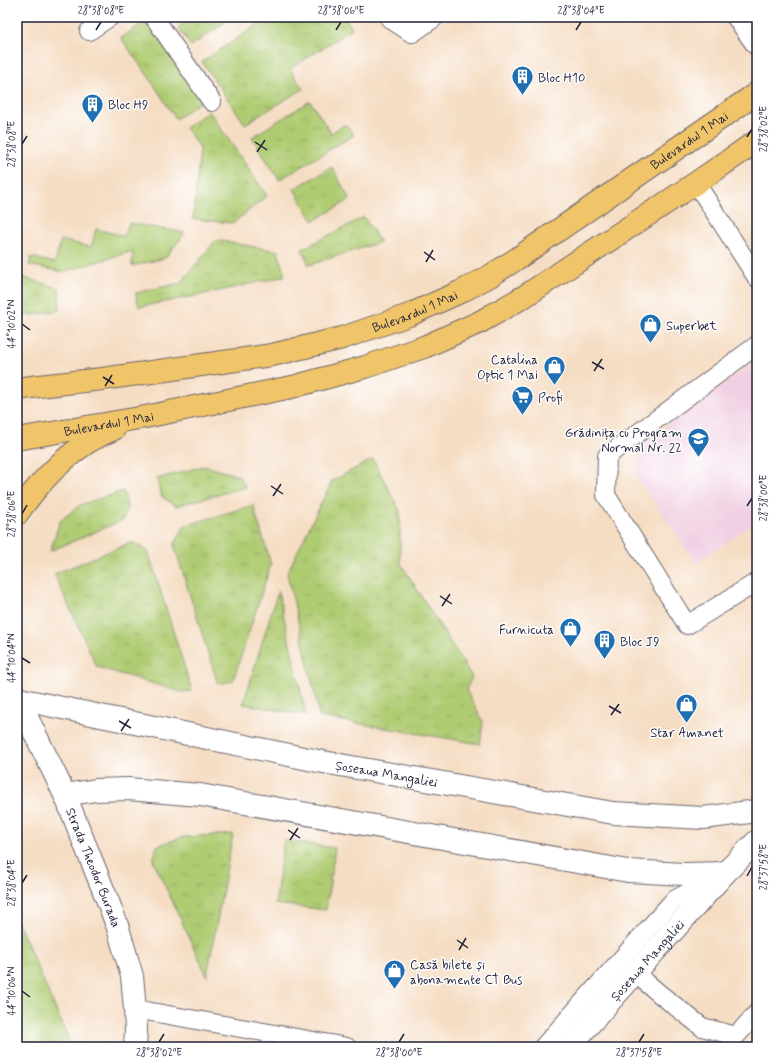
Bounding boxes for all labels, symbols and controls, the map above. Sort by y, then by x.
text: 28°38'08"E [78,4,124,18]
text: 28°38'06"E [318,4,364,18]
text: 28°38'04"E [557,4,605,18]
building icon: Bloc H10 [510,64,536,97]
place label: Bloc H10 [538,70,585,87]
building icon: Bloc H9 [80,91,106,124]
place label: Bloc H9 [108,97,148,114]
text: 28°38'02"E [757,106,771,152]
street label: Bulevardul 1 Mai [647,108,732,174]
text: 28°38'08"E [5,121,19,167]
street label: Bulevardul 1 Mai [370,287,461,337]
text: 44°10'02"N [5,299,19,348]
shop icon: Superbet [637,312,663,345]
place label: Superbet [666,318,717,335]
place label: Catalina Optic 1 Mai [477,352,538,384]
shop icon: Catalina Optic 1 Mai [541,353,567,386]
supermarket icon: Profi [509,384,535,417]
place label: Profi [538,390,563,407]
street label: Bulevardul 1 Mai [63,408,155,441]
place label: Grădinița cu Program Normal Nr. 22 [565,425,682,457]
school or university icon: Grădinița cu Program Normal Nr. 22 [685,426,711,459]
text: 28°38'00"E [757,475,771,521]
text: 28°38'06"E [5,491,19,537]
shop icon: Furnicuta [557,616,583,649]
place label: Furnicuta [499,622,554,639]
building icon: Bloc J9 [592,628,618,661]
text: 44°10'04"N [5,633,19,683]
place label: Bloc J9 [620,634,660,651]
shop icon: Star Amanet [674,691,700,724]
place label: Star Amanet [650,725,724,742]
street label: Șoseaua Mangaliei [334,757,439,792]
street label: Strada Theodor Burada [61,805,124,930]
text: 28°37'58"E [757,844,771,890]
text: 28°38'04"E [5,859,19,907]
street label: Șoseaua Mangaliei [607,917,689,1005]
place label: Casă bilete și abonamente CT Bus [410,957,522,989]
shop icon: Casă bilete și abonamente CT Bus [382,958,408,991]
text: 44°10'06"N [5,966,19,1016]
text: 28°38'02"E [136,1046,182,1060]
text: 28°38'00"E [376,1046,422,1060]
text: 28°37'58"E [616,1046,662,1060]

